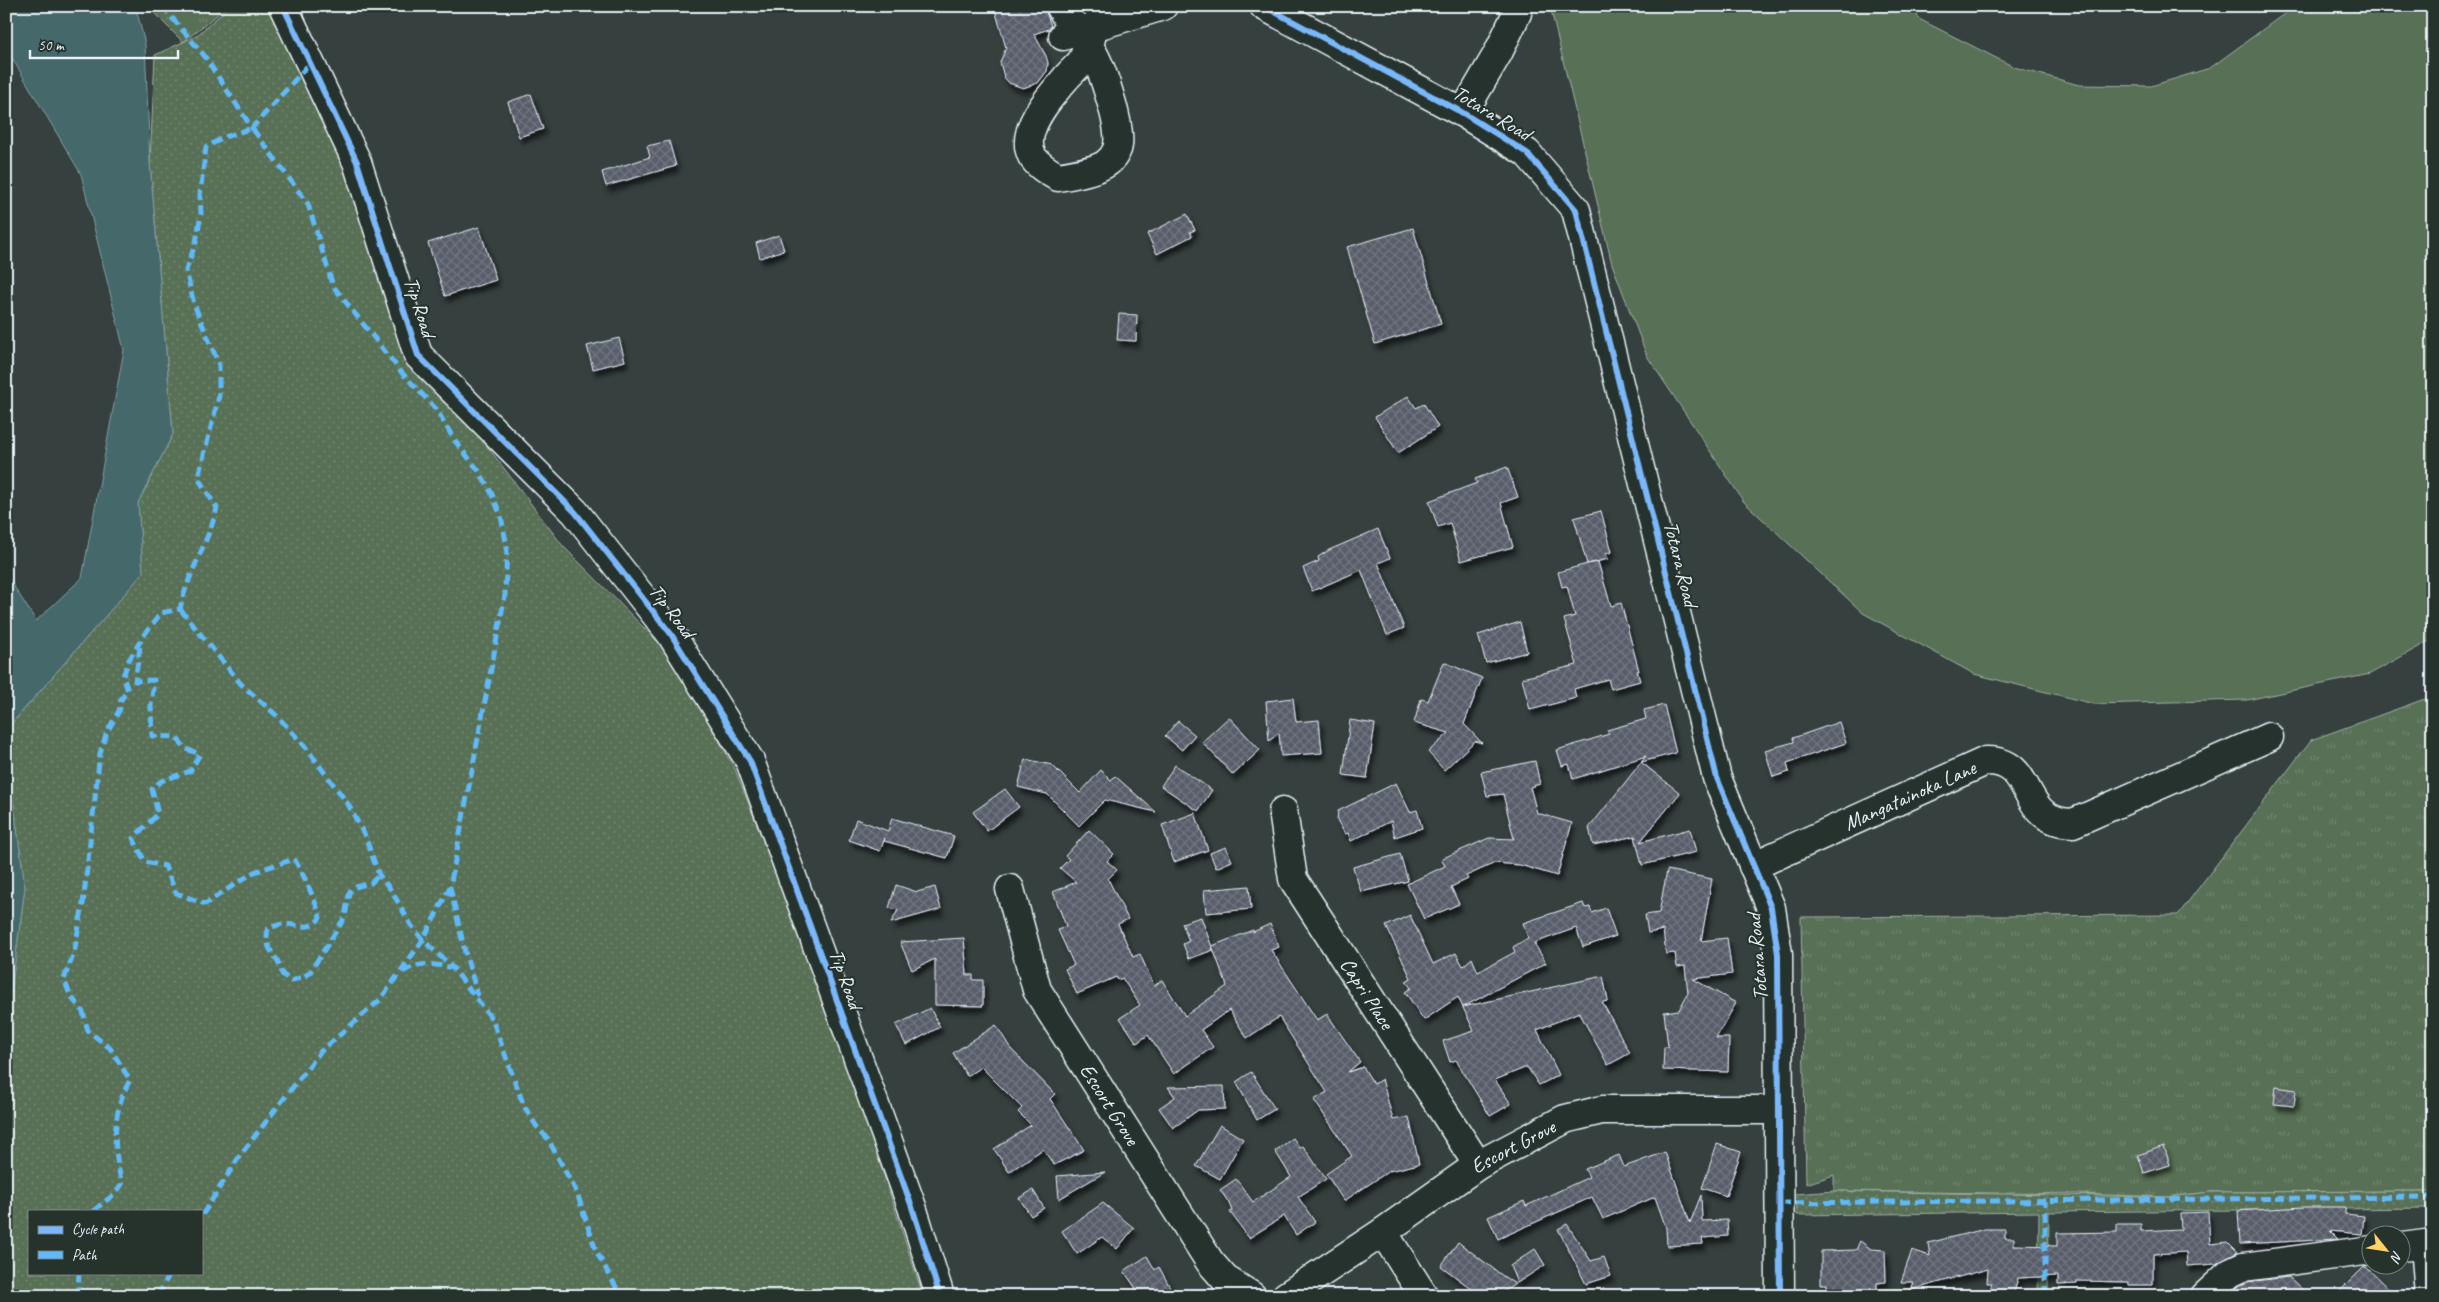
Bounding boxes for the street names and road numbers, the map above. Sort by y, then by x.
street label: Totara Road [1448,79,1538,148]
street label: Tip Road [398,274,443,344]
street label: Totara Road [1658,519,1705,612]
street label: Tip Road [643,579,703,646]
street label: Mangatainoka Lane [1840,754,1981,836]
street label: Totara Road [1740,910,1774,1001]
street label: Tip Road [823,946,870,1016]
street label: Capri Place [1334,953,1401,1036]
street label: Escort Grove [1074,1059,1146,1151]
street label: Escort Grove [1465,1113,1561,1179]

